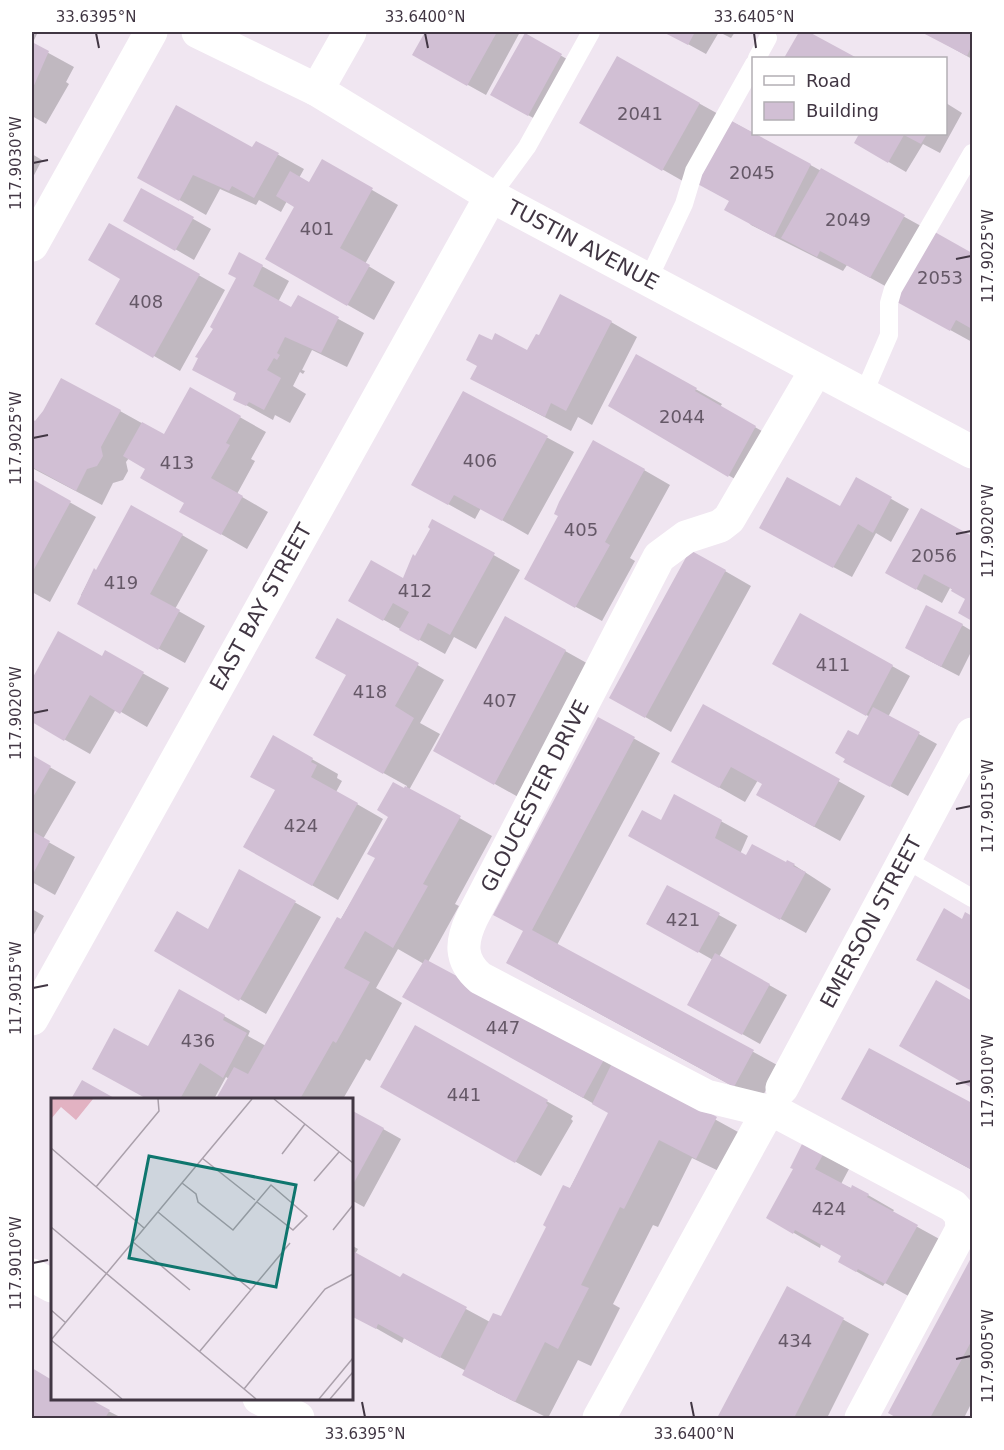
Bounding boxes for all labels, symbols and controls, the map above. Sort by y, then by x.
text: 33.6395°N [56,8,136,26]
text: 33.6400°N [385,8,465,26]
text: 33.6405°N [714,8,794,26]
legend [752,57,947,135]
text: Road [806,70,851,91]
text: Building [806,100,879,121]
house number: 2041 [617,103,663,124]
text: 117.9030°W [7,116,25,210]
house number: 2045 [729,162,775,183]
street label: TUSTIN AVENUE [502,195,663,295]
house number: 2049 [825,209,871,230]
text: 117.9025°W [979,209,997,303]
house number: 401 [300,218,334,239]
house number: 2053 [917,267,963,288]
house number: 408 [129,291,163,312]
text: 117.9025°W [7,391,25,485]
house number: 2044 [659,406,705,427]
house number: 406 [463,450,497,471]
house number: 413 [160,452,194,473]
text: 117.9020°W [979,484,997,578]
street label: EAST BAY STREET [205,519,317,695]
house number: 405 [564,519,598,540]
house number: 2056 [911,545,957,566]
house number: 419 [104,572,138,593]
house number: 412 [398,580,432,601]
house number: 411 [816,654,850,675]
text: 117.9020°W [7,666,25,760]
house number: 418 [353,681,387,702]
house number: 407 [483,690,517,711]
street label: GLOUCESTER DRIVE [476,696,594,896]
text: 117.9015°W [979,759,997,853]
house number: 424 [284,815,318,836]
street label: EMERSON STREET [815,832,927,1012]
house number: 421 [666,909,700,930]
text: 117.9015°W [7,941,25,1035]
house number: 447 [486,1017,520,1038]
house number: 436 [181,1030,215,1051]
text: 117.9010°W [979,1034,997,1128]
house number: 441 [447,1084,481,1105]
inset map [51,1098,352,1399]
house number: 424 [812,1198,846,1219]
text: 117.9010°W [7,1216,25,1310]
text: 117.9005°W [979,1309,997,1403]
house number: 434 [778,1330,812,1351]
text: 33.6395°N [325,1425,405,1443]
text: 33.6400°N [654,1425,734,1443]

